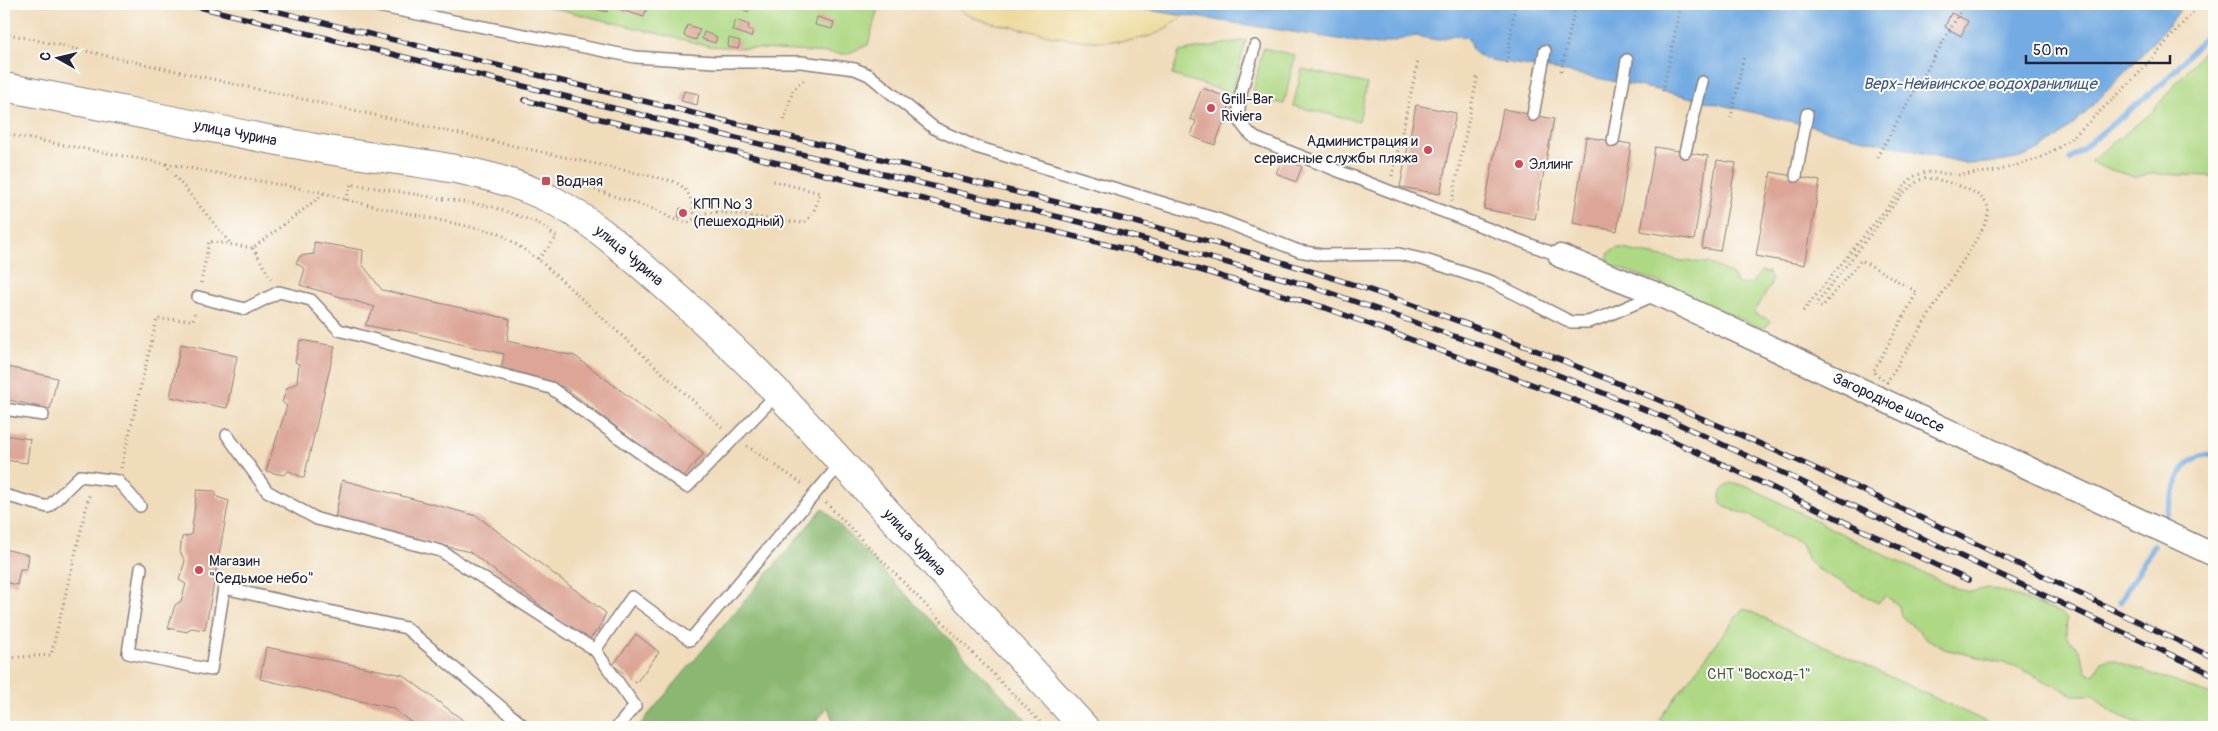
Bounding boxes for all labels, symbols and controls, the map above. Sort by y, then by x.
north arrow [32,32,82,82]
scale bar [2026,32,2169,64]
text: 50 m [2033,41,2068,60]
text: С [37,50,55,62]
water label: Верх-Нейвинское водохранилище [1863,74,2099,94]
place label: Grill-Bar Riviera [1221,90,1274,126]
marker: Grill-Bar Riviera [1205,102,1217,114]
street label: улица Чурина [191,116,279,151]
place label: Администрация и сервисные службы пляжа [1254,132,1418,168]
marker: Администрация и сервисные службы пляжа [1422,144,1434,156]
place label: Эллинг [1529,155,1573,174]
marker: Эллинг [1513,158,1525,170]
place label: Водная [556,172,603,191]
marker: Водная [540,175,552,187]
place label: КПП № 3 (пешеходный) [693,195,785,231]
marker: КПП № 3 (пешеходный) [677,207,689,219]
street label: улица Чурина [590,221,667,290]
street label: Загородное шоссе [1830,369,1948,438]
street label: улица Чурина [878,504,950,580]
place label: Магазин "Седьмое небо" [209,552,314,588]
marker: Магазин "Седьмое небо" [193,564,205,576]
park label: СНТ "Восход-1" [1707,665,1811,684]

